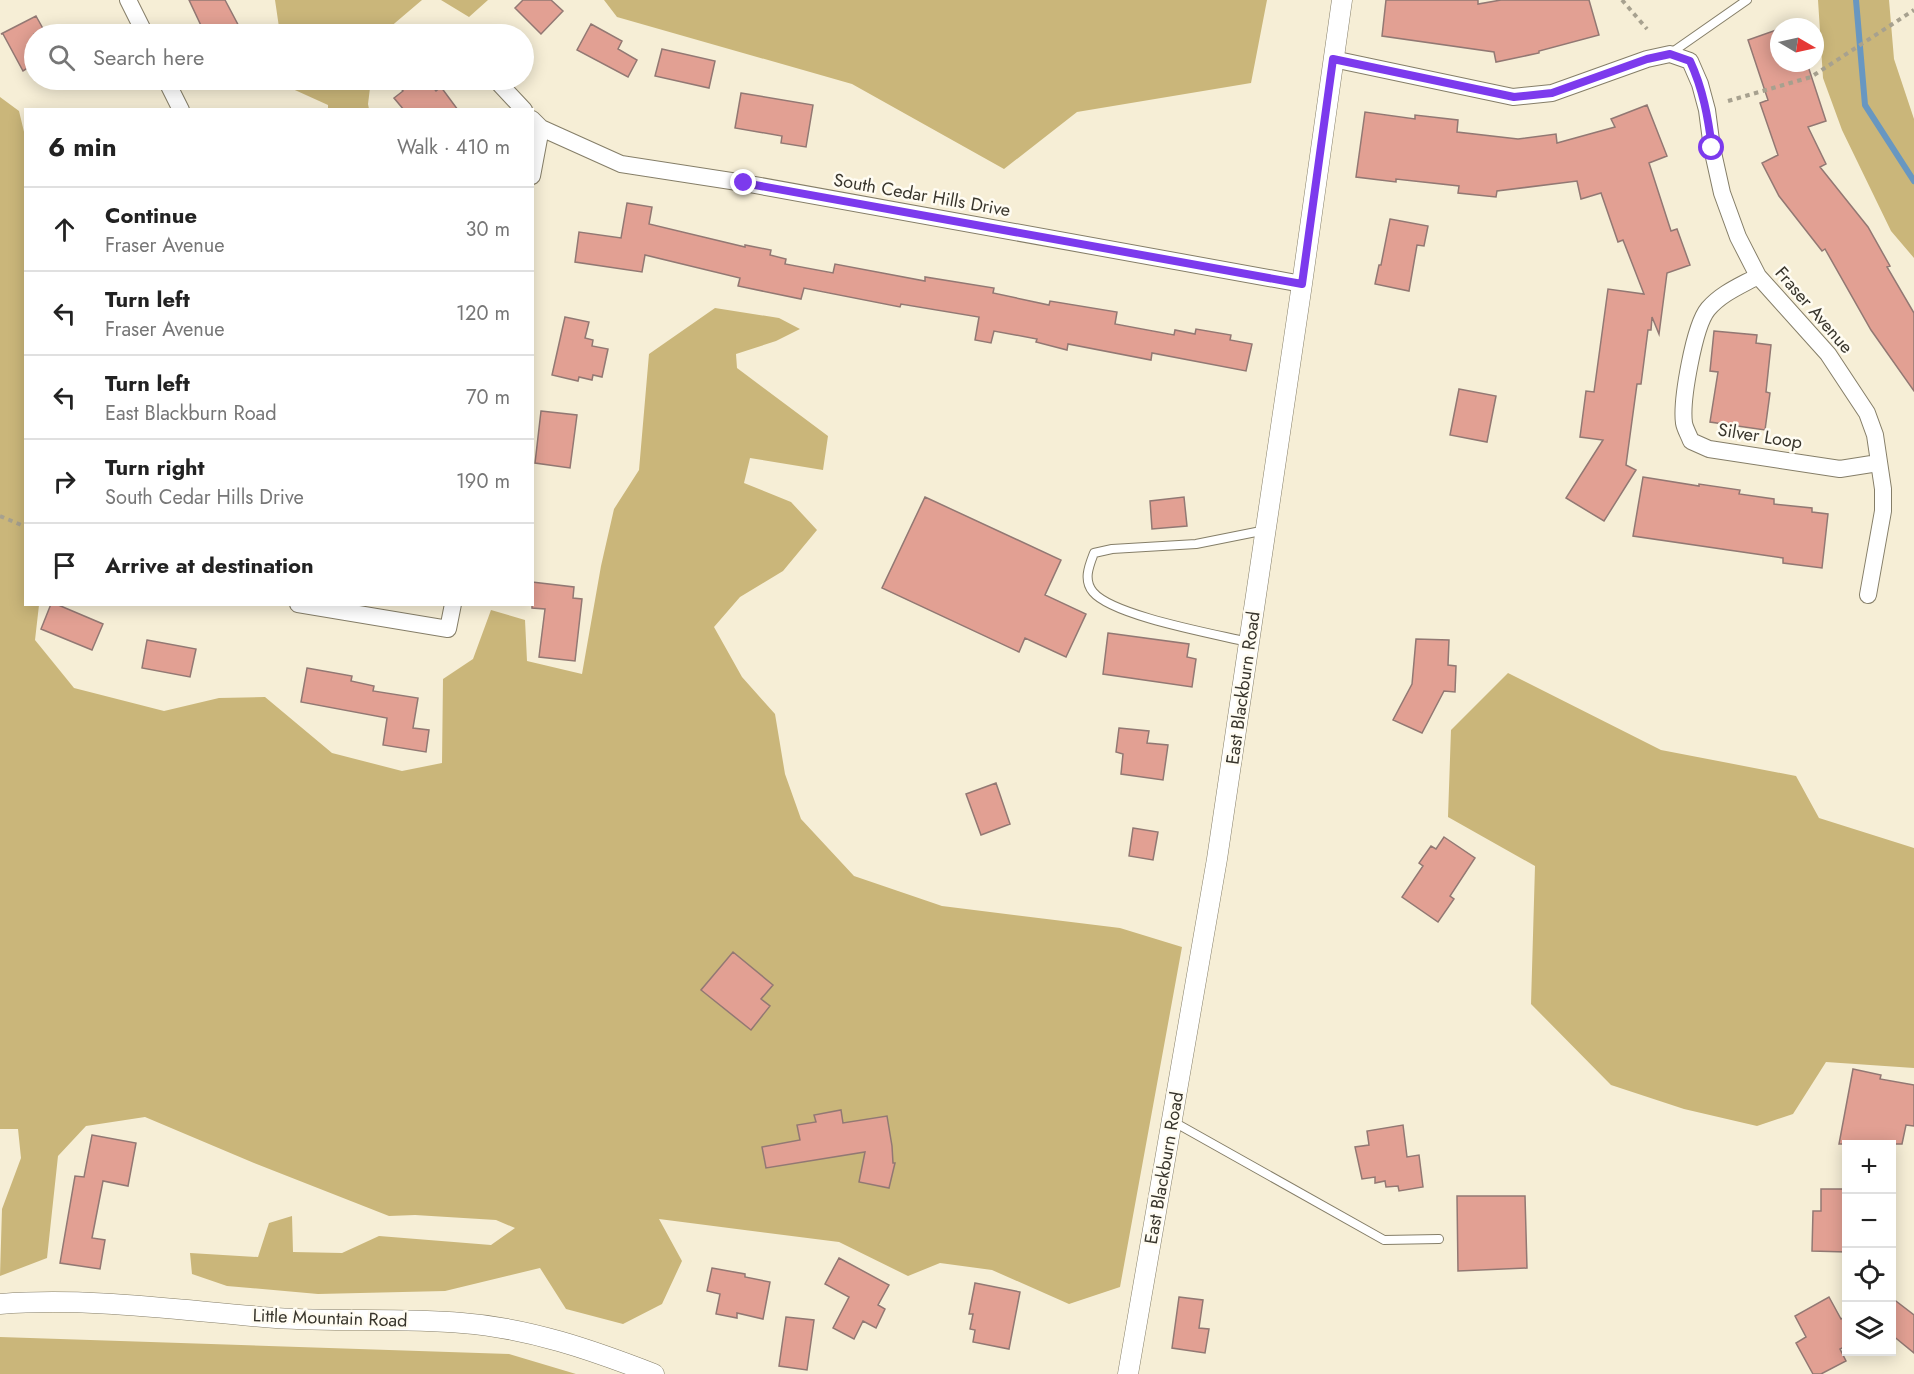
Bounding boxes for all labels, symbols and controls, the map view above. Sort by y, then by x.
north arrow [1770,18,1824,72]
search box [24,24,534,90]
icon: search [45,41,78,74]
text: Search here [93,41,204,73]
text: 6 min [48,128,117,166]
text: Walk · 410 m [397,133,510,162]
route start [1698,134,1724,160]
street label: South Cedar Hills Drive [832,167,1012,223]
route end [730,169,756,195]
text: Continue [105,199,197,231]
icon: ahead [48,213,81,246]
text: 30 m [465,215,510,244]
text: Fraser Avenue [105,231,225,260]
street label: Fraser Avenue [1769,261,1859,359]
text: Turn left [105,283,190,315]
icon: left [48,297,81,330]
text: 120 m [456,299,510,328]
text: Fraser Avenue [105,315,225,344]
text: Turn left [105,367,190,399]
icon: left [48,381,81,414]
text: 70 m [466,383,510,412]
text: East Blackburn Road [105,399,277,428]
street label: Silver Loop [1716,416,1804,456]
text: Turn right [105,451,205,483]
icon: right [48,465,81,498]
text: 190 m [456,467,510,496]
text: South Cedar Hills Drive [105,483,304,512]
icon: arrive [48,549,81,582]
text: Arrive at destination [105,549,314,581]
street label: East Blackburn Road [1219,610,1267,766]
street label: East Blackburn Road [1138,1090,1190,1246]
map controls [1842,1140,1896,1356]
button: + [1842,1140,1896,1194]
button: − [1842,1194,1896,1248]
button: locate [1842,1248,1896,1302]
street label: Little Mountain Road [252,1302,408,1334]
button: layers [1842,1302,1896,1356]

